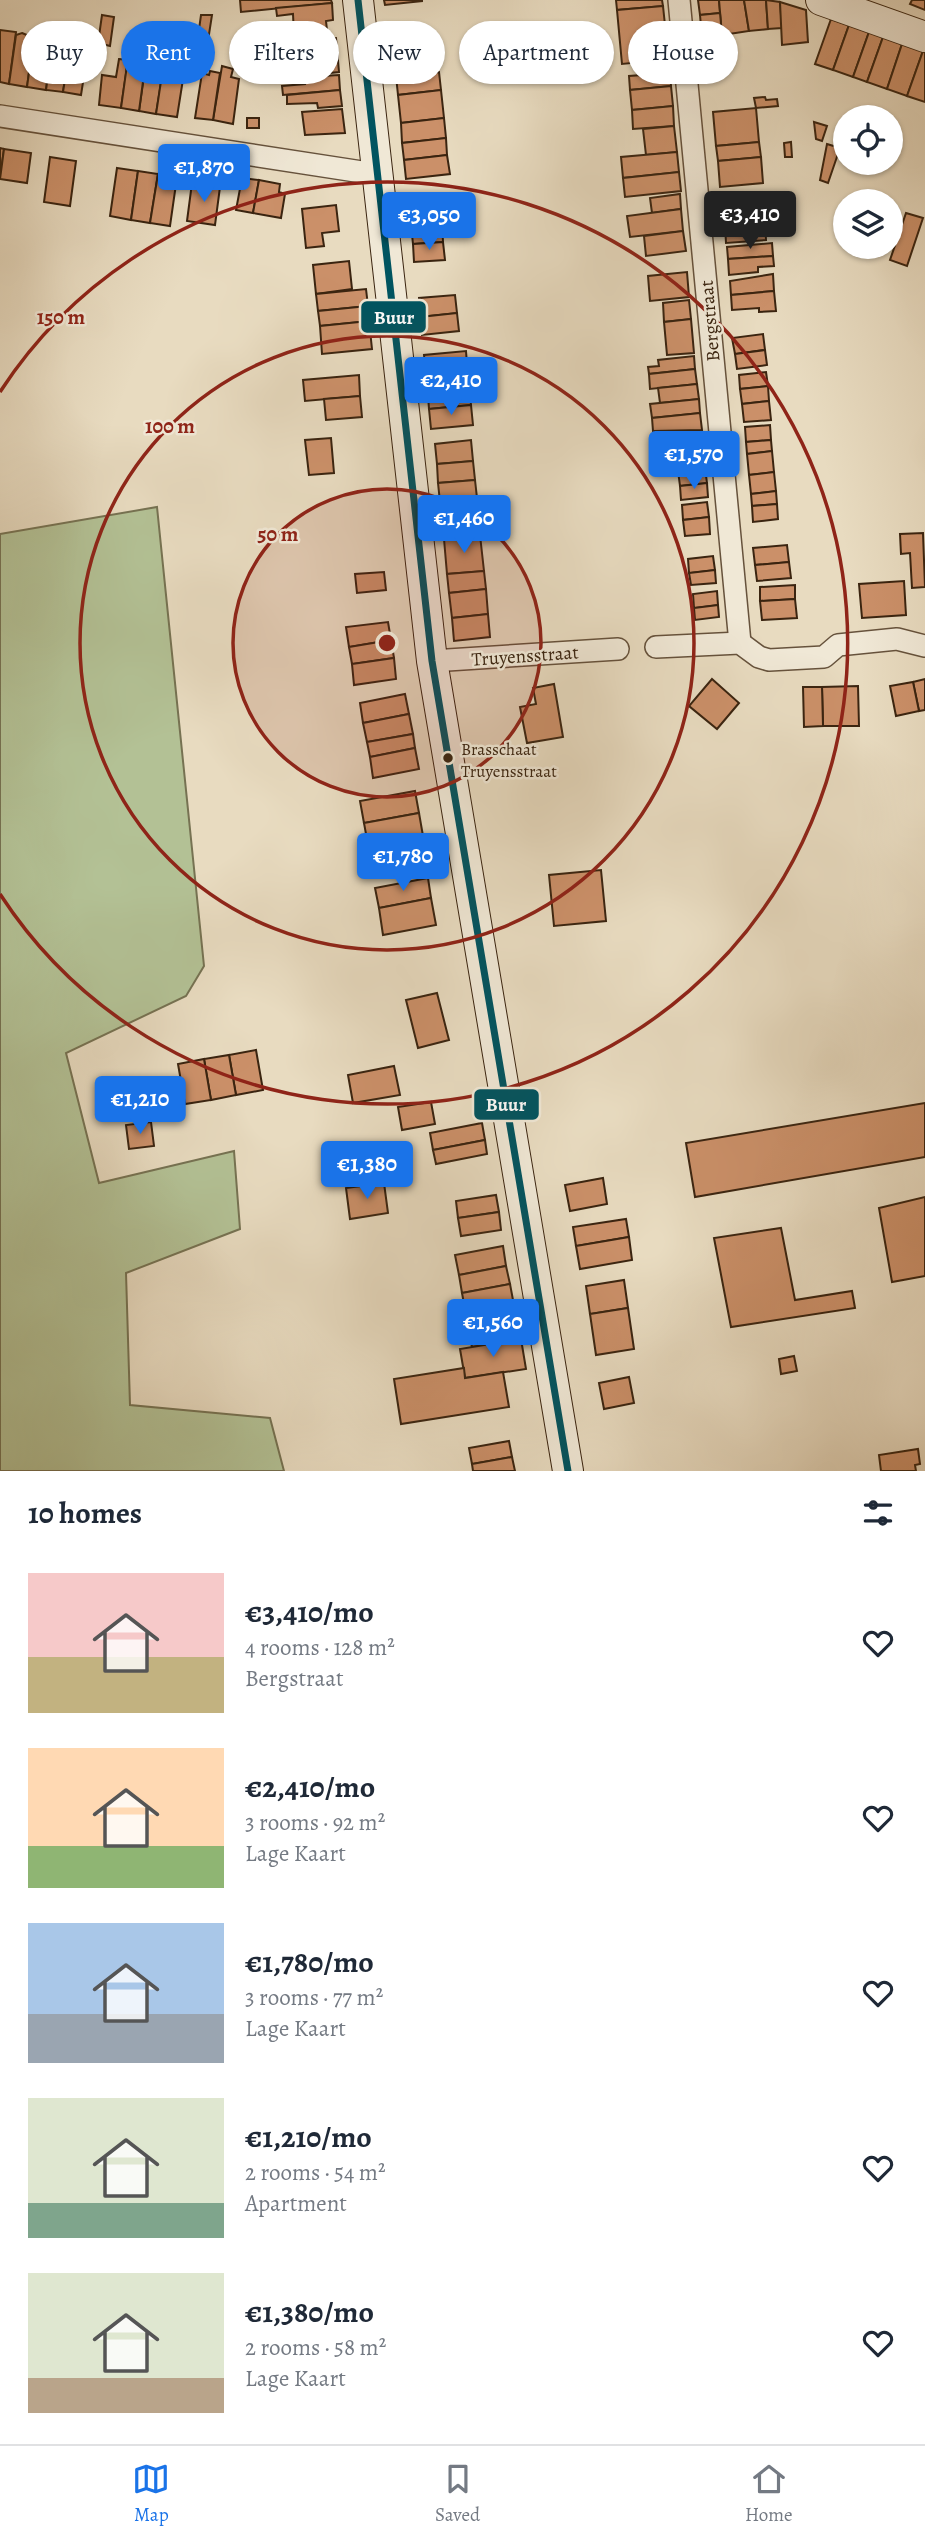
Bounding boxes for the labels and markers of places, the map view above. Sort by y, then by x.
pin: €1,870 [147,144,261,204]
pin: €3,410 [693,191,807,251]
pin: €3,050 [372,192,486,252]
pin: €2,410 [394,358,508,417]
pin: €1,570 [637,432,751,491]
pin: €1,460 [407,496,521,555]
centre of rings [375,631,399,655]
place label: Brasschaat Truyensstraat [461,738,557,783]
marker: Brasschaat Truyensstraat [441,751,455,765]
pin: €1,780 [346,834,460,893]
pin: €1,210 [83,1076,197,1136]
pin: €1,380 [310,1142,424,1201]
pin: €1,560 [436,1300,550,1359]

